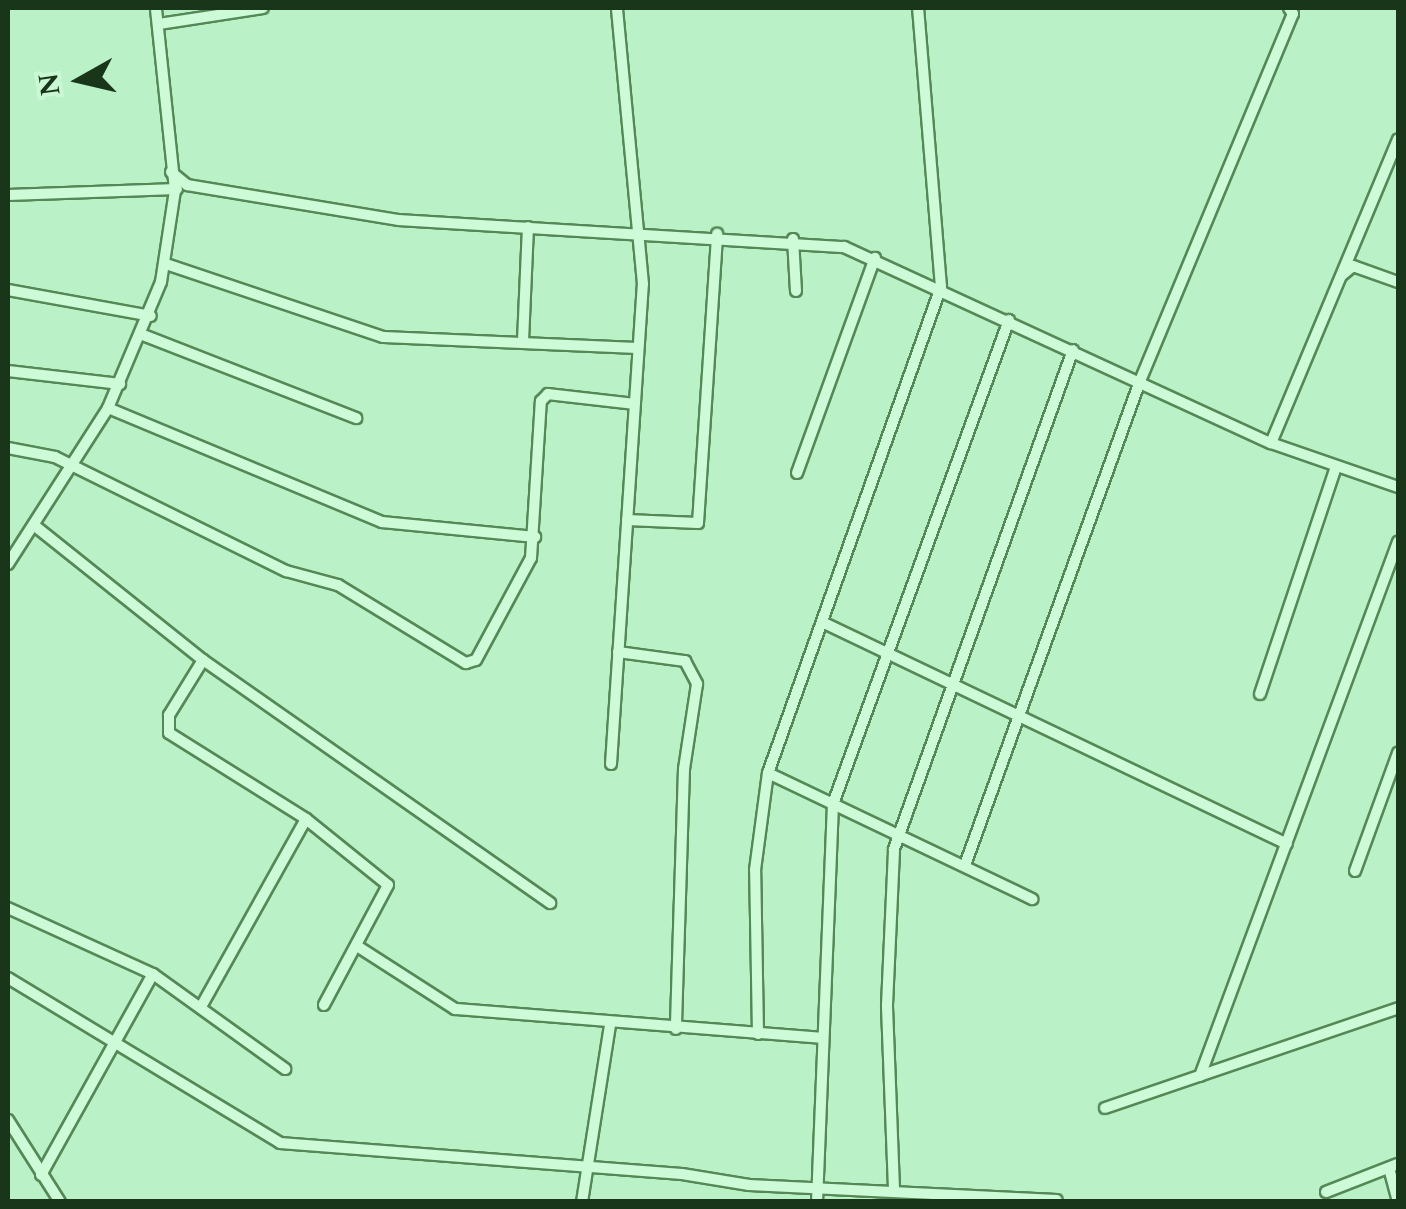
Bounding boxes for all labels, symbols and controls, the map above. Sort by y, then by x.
north arrow [30,30,130,130]
text: N [27,70,73,99]

